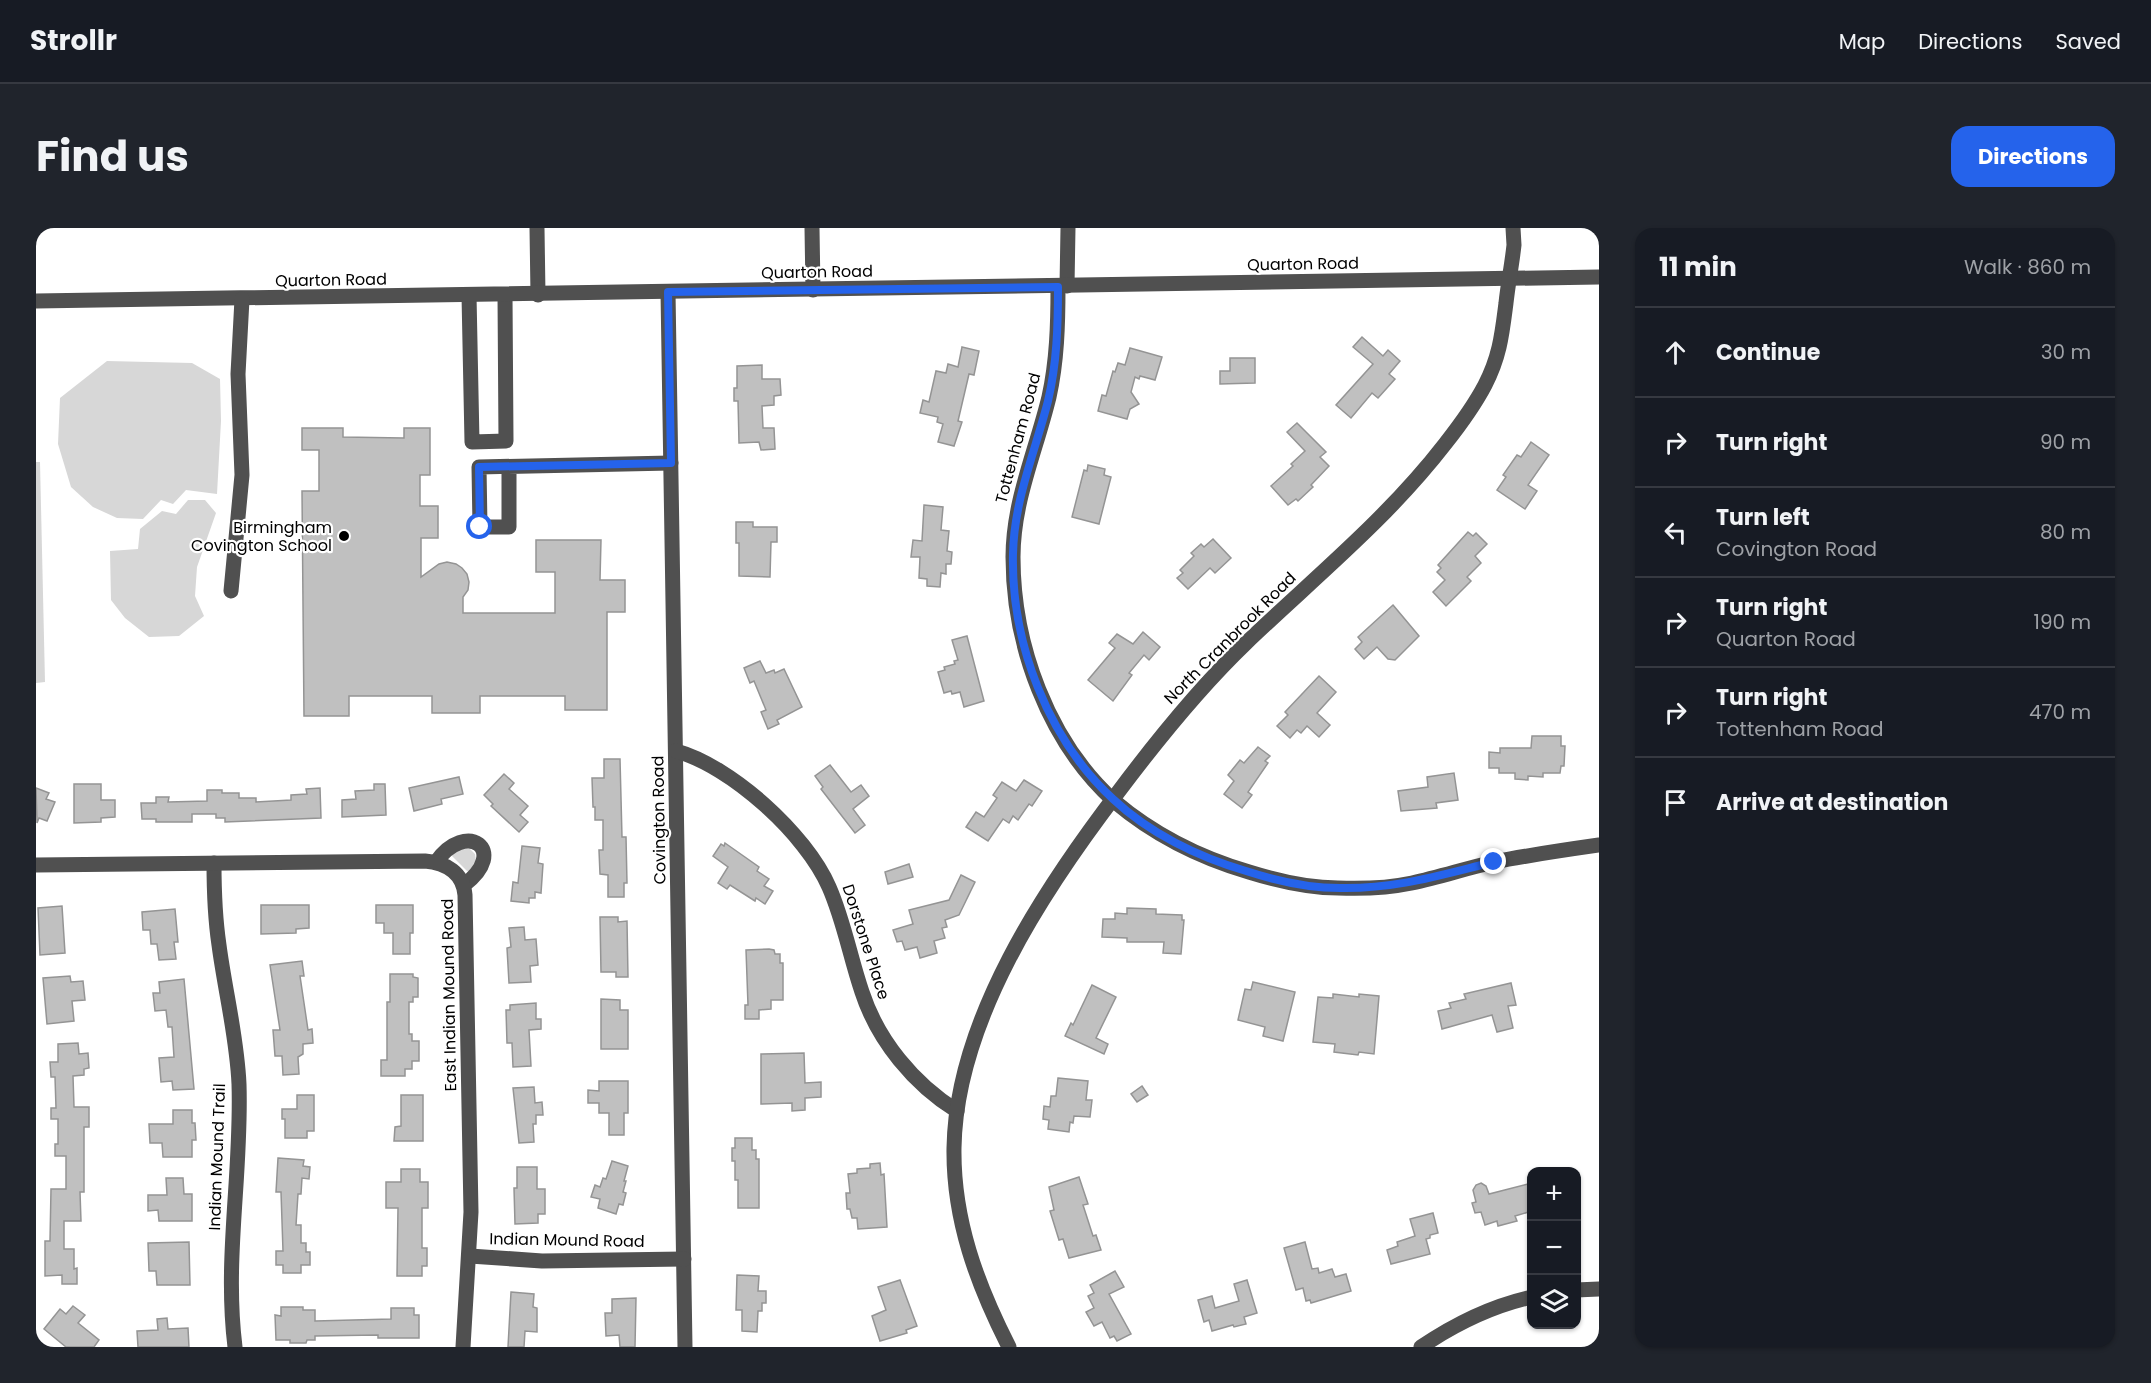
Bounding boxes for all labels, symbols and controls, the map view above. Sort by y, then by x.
text: Strollr [30,21,117,60]
text: Map [1839,27,1885,56]
text: Directions [1918,27,2022,56]
text: Saved [2055,27,2121,56]
button: Directions [1951,126,2115,187]
text: Find us [36,127,189,186]
text: 11 min [1659,249,1737,285]
street label: Quarton Road [1247,252,1359,276]
text: Walk · 860 m [1964,253,2091,281]
street label: Quarton Road [761,260,873,284]
street label: Quarton Road [275,268,387,292]
icon: ahead [1659,336,1692,369]
text: Continue [1716,337,1820,368]
text: 30 m [2041,338,2091,366]
street label: Tottenham Road [990,370,1046,506]
icon: right [1659,426,1692,459]
text: Turn right [1716,427,1827,458]
text: 90 m [2040,428,2091,456]
text: Turn left [1716,502,1810,533]
route start [466,513,492,539]
place label: Birmingham Covington School [191,516,332,557]
icon: left [1659,516,1692,549]
text: 80 m [2040,518,2091,546]
marker: Birmingham Covington School [337,529,351,543]
text: Covington Road [1716,535,1877,563]
street label: North Cranbrook Road [1159,567,1301,709]
text: Turn right [1716,592,1827,623]
icon: right [1659,606,1692,639]
text: 190 m [2034,608,2091,636]
text: Quarton Road [1716,625,1856,653]
text: Turn right [1716,682,1827,713]
icon: right [1659,696,1692,729]
text: 470 m [2029,698,2091,726]
text: Tottenham Road [1716,715,1884,743]
street label: Covington Road [646,755,672,885]
icon: arrive [1659,786,1692,819]
text: Arrive at destination [1716,787,1948,818]
route end [1480,848,1506,874]
street label: Dorstone Place [837,881,896,1003]
street label: East Indian Mound Road [436,898,462,1092]
street label: Indian Mound Trail [203,1083,231,1231]
map controls [1527,1167,1581,1329]
button: + [1527,1167,1581,1221]
button: − [1527,1221,1581,1275]
street label: Indian Mound Road [489,1227,645,1253]
button: layers [1527,1275,1581,1329]

